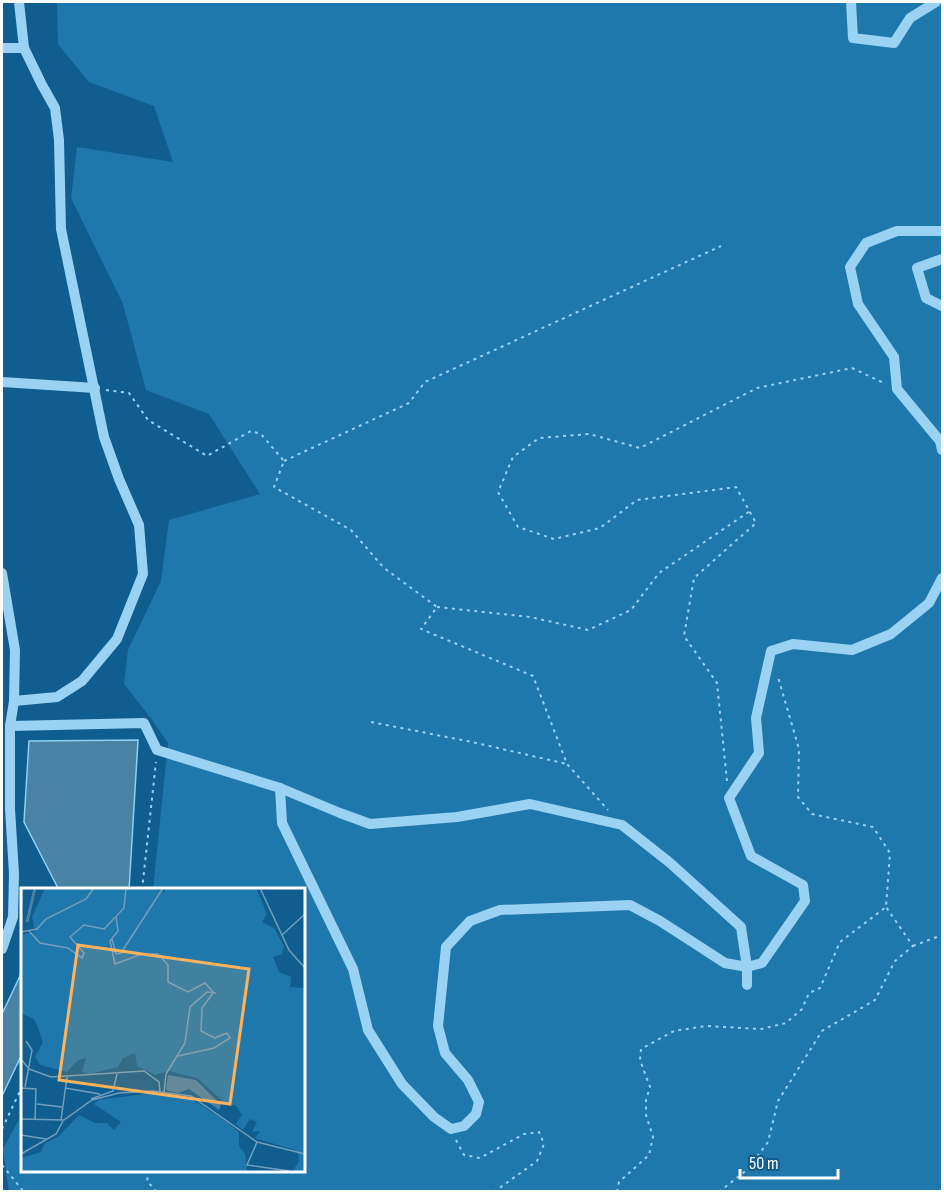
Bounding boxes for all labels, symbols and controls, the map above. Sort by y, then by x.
inset map [21,888,304,1172]
scale bar [740,1142,838,1180]
text: 50 m [749,1153,779,1174]

